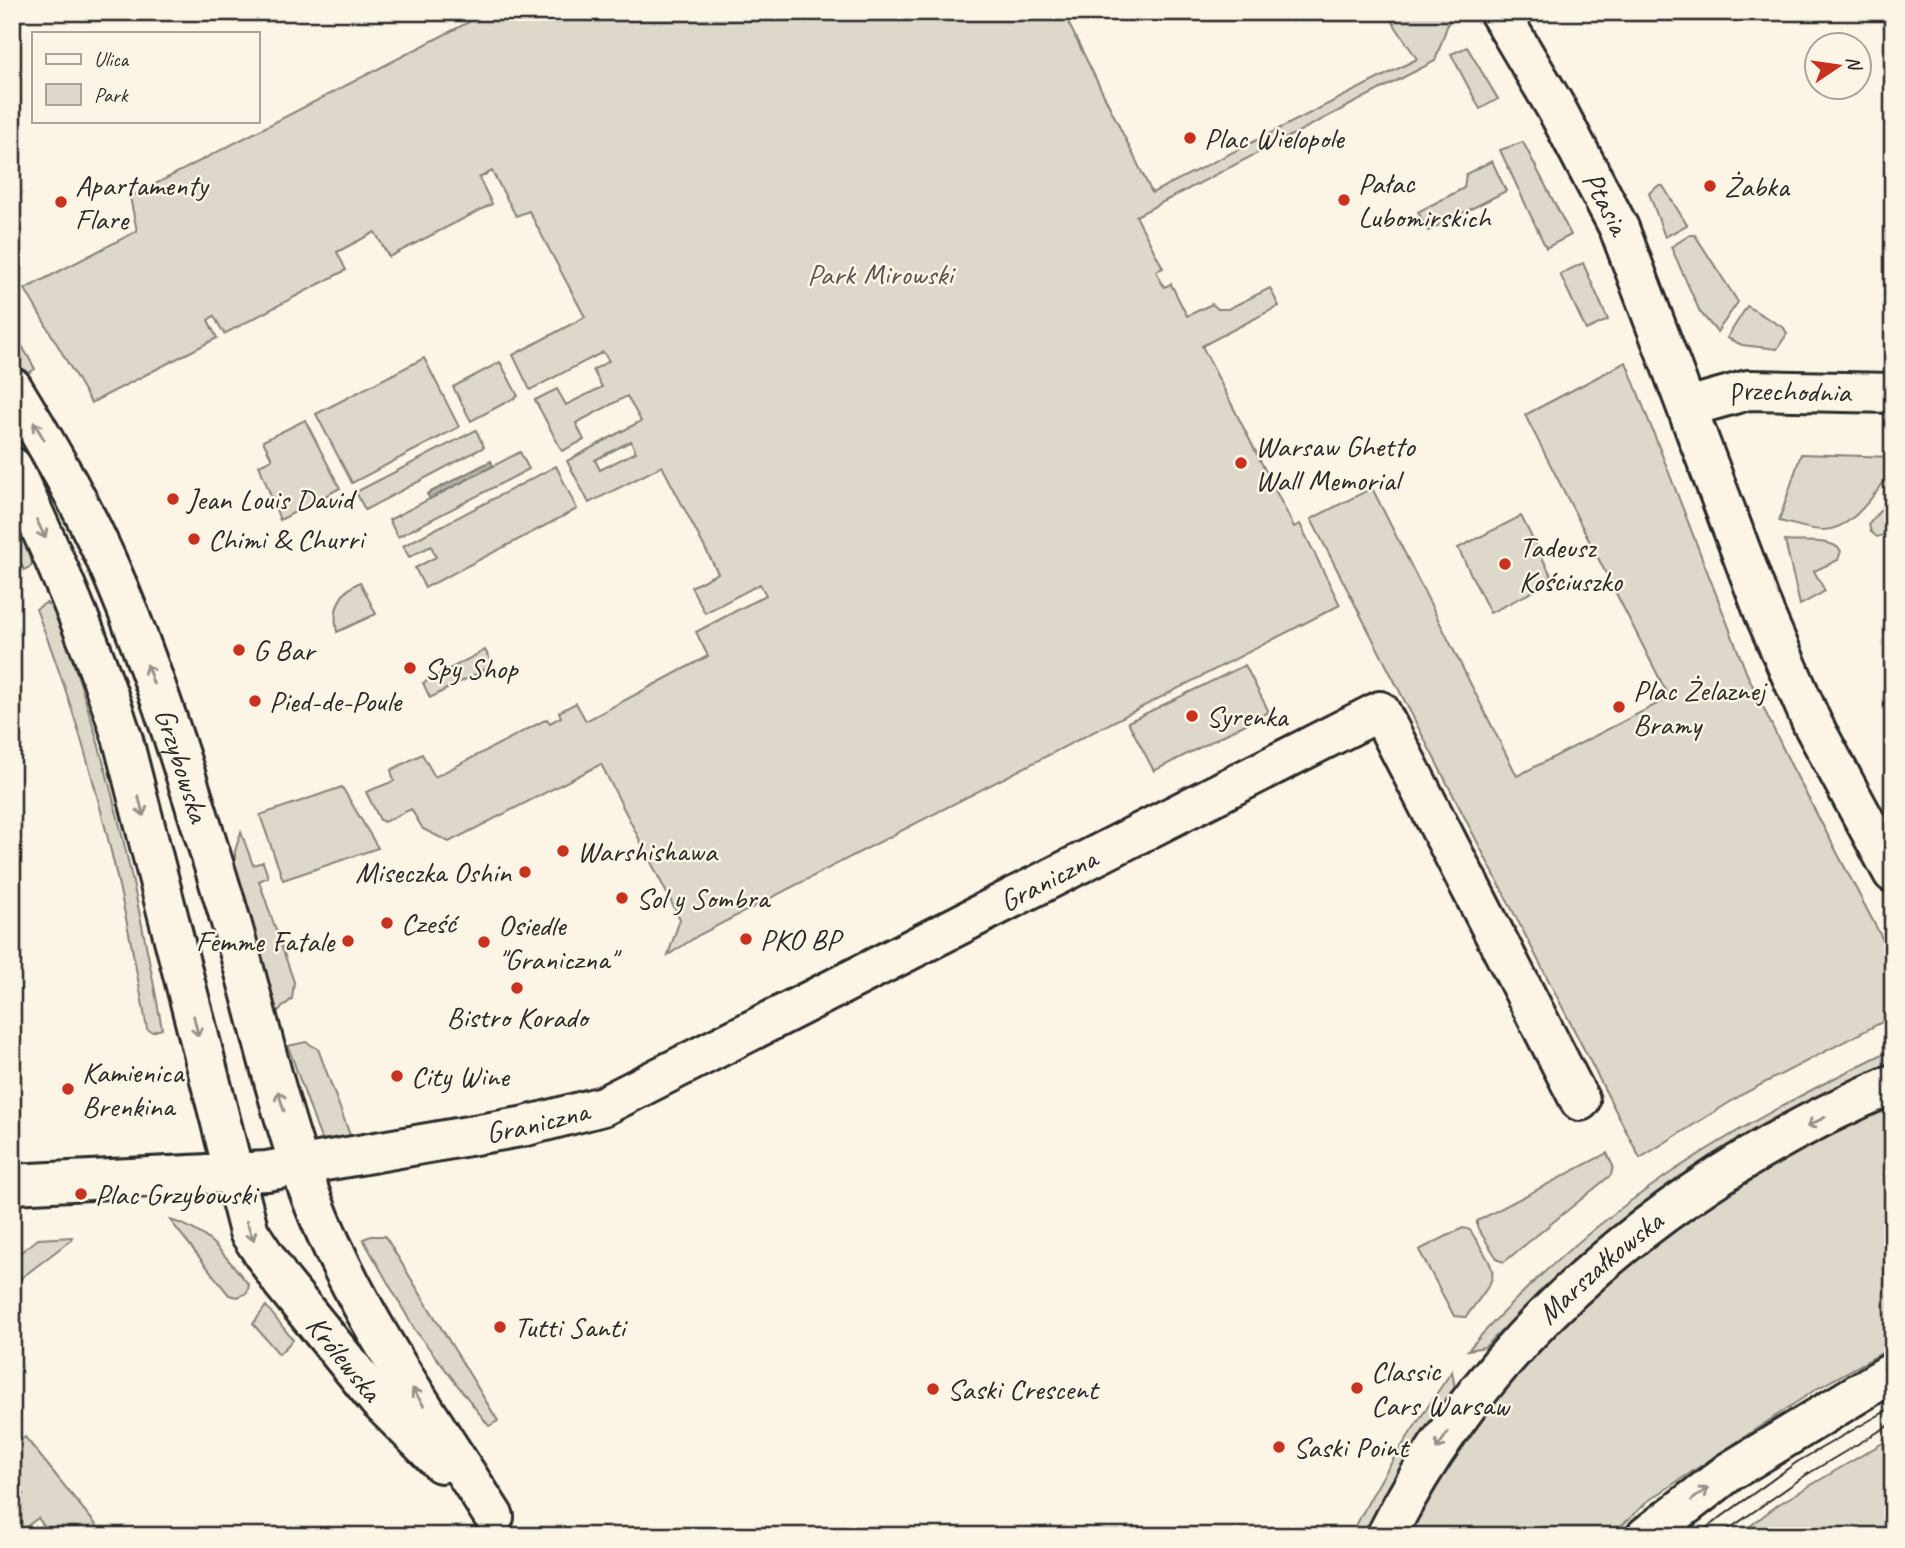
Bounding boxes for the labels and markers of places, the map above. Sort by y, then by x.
place label: Plac Wielopole [1204,119,1346,157]
marker: Plac Wielopole [1182,130,1198,146]
place label: Pałac Lubomirskich [1358,164,1493,236]
place label: Apartamenty Flare [75,166,210,238]
place label: Żabka [1724,167,1791,205]
marker: Żabka [1702,178,1718,194]
marker: Pałac Lubomirskich [1336,192,1352,208]
marker: Apartamenty Flare [53,194,69,210]
place label: Warsaw Ghetto Wall Memorial [1255,427,1416,499]
marker: Warsaw Ghetto Wall Memorial [1233,455,1249,471]
place label: Jean Louis David [185,480,357,518]
marker: Jean Louis David [165,491,181,507]
place label: Chimi & Churri [208,520,367,558]
place label: Tadeusz Kościuszko [1519,528,1623,600]
marker: Chimi & Churri [186,531,202,547]
marker: Tadeusz Kościuszko [1497,556,1513,572]
place label: G Bar [253,631,317,669]
marker: G Bar [231,642,247,658]
place label: Spy Shop [424,649,519,687]
marker: Spy Shop [402,660,418,676]
place label: Plac Żelaznej Bramy [1633,671,1768,743]
place label: Pied-de-Poule [269,682,403,720]
marker: Pied-de-Poule [247,693,263,709]
place label: Syrenka [1206,697,1289,735]
marker: Plac Żelaznej Bramy [1611,699,1627,715]
marker: Syrenka [1184,708,1200,724]
place label: Warshishawa [577,832,719,870]
marker: Warshishawa [555,843,571,859]
place label: Miseczka Oshin [355,853,512,891]
marker: Miseczka Oshin [517,864,533,880]
place label: Sol y Sombra [636,879,772,917]
marker: Sol y Sombra [614,890,630,906]
place label: Cześć [401,904,460,942]
place label: Osiedle "Graniczna" [498,906,622,978]
marker: Cześć [379,915,395,931]
place label: PKO BP [760,920,844,958]
place label: Femme Fatale [196,922,336,960]
marker: PKO BP [738,931,754,947]
marker: Femme Fatale [340,933,356,949]
marker: Osiedle "Graniczna" [476,934,492,950]
marker: Bistro Korado [509,980,525,996]
place label: Bistro Korado [447,998,591,1036]
place label: Kamienica Brenkina [82,1053,185,1125]
place label: City Wine [411,1057,511,1095]
marker: City Wine [389,1068,405,1084]
marker: Kamienica Brenkina [60,1081,76,1097]
place label: Plac Grzybowski [95,1175,260,1213]
marker: Plac Grzybowski [73,1186,89,1202]
place label: Tutti Santi [514,1308,628,1346]
marker: Tutti Santi [492,1319,508,1335]
place label: Classic Cars Warsaw [1371,1352,1512,1424]
place label: Saski Crescent [947,1370,1100,1408]
marker: Classic Cars Warsaw [1349,1380,1365,1396]
marker: Saski Crescent [925,1381,941,1397]
place label: Saski Point [1293,1428,1411,1466]
marker: Saski Point [1271,1439,1287,1455]

